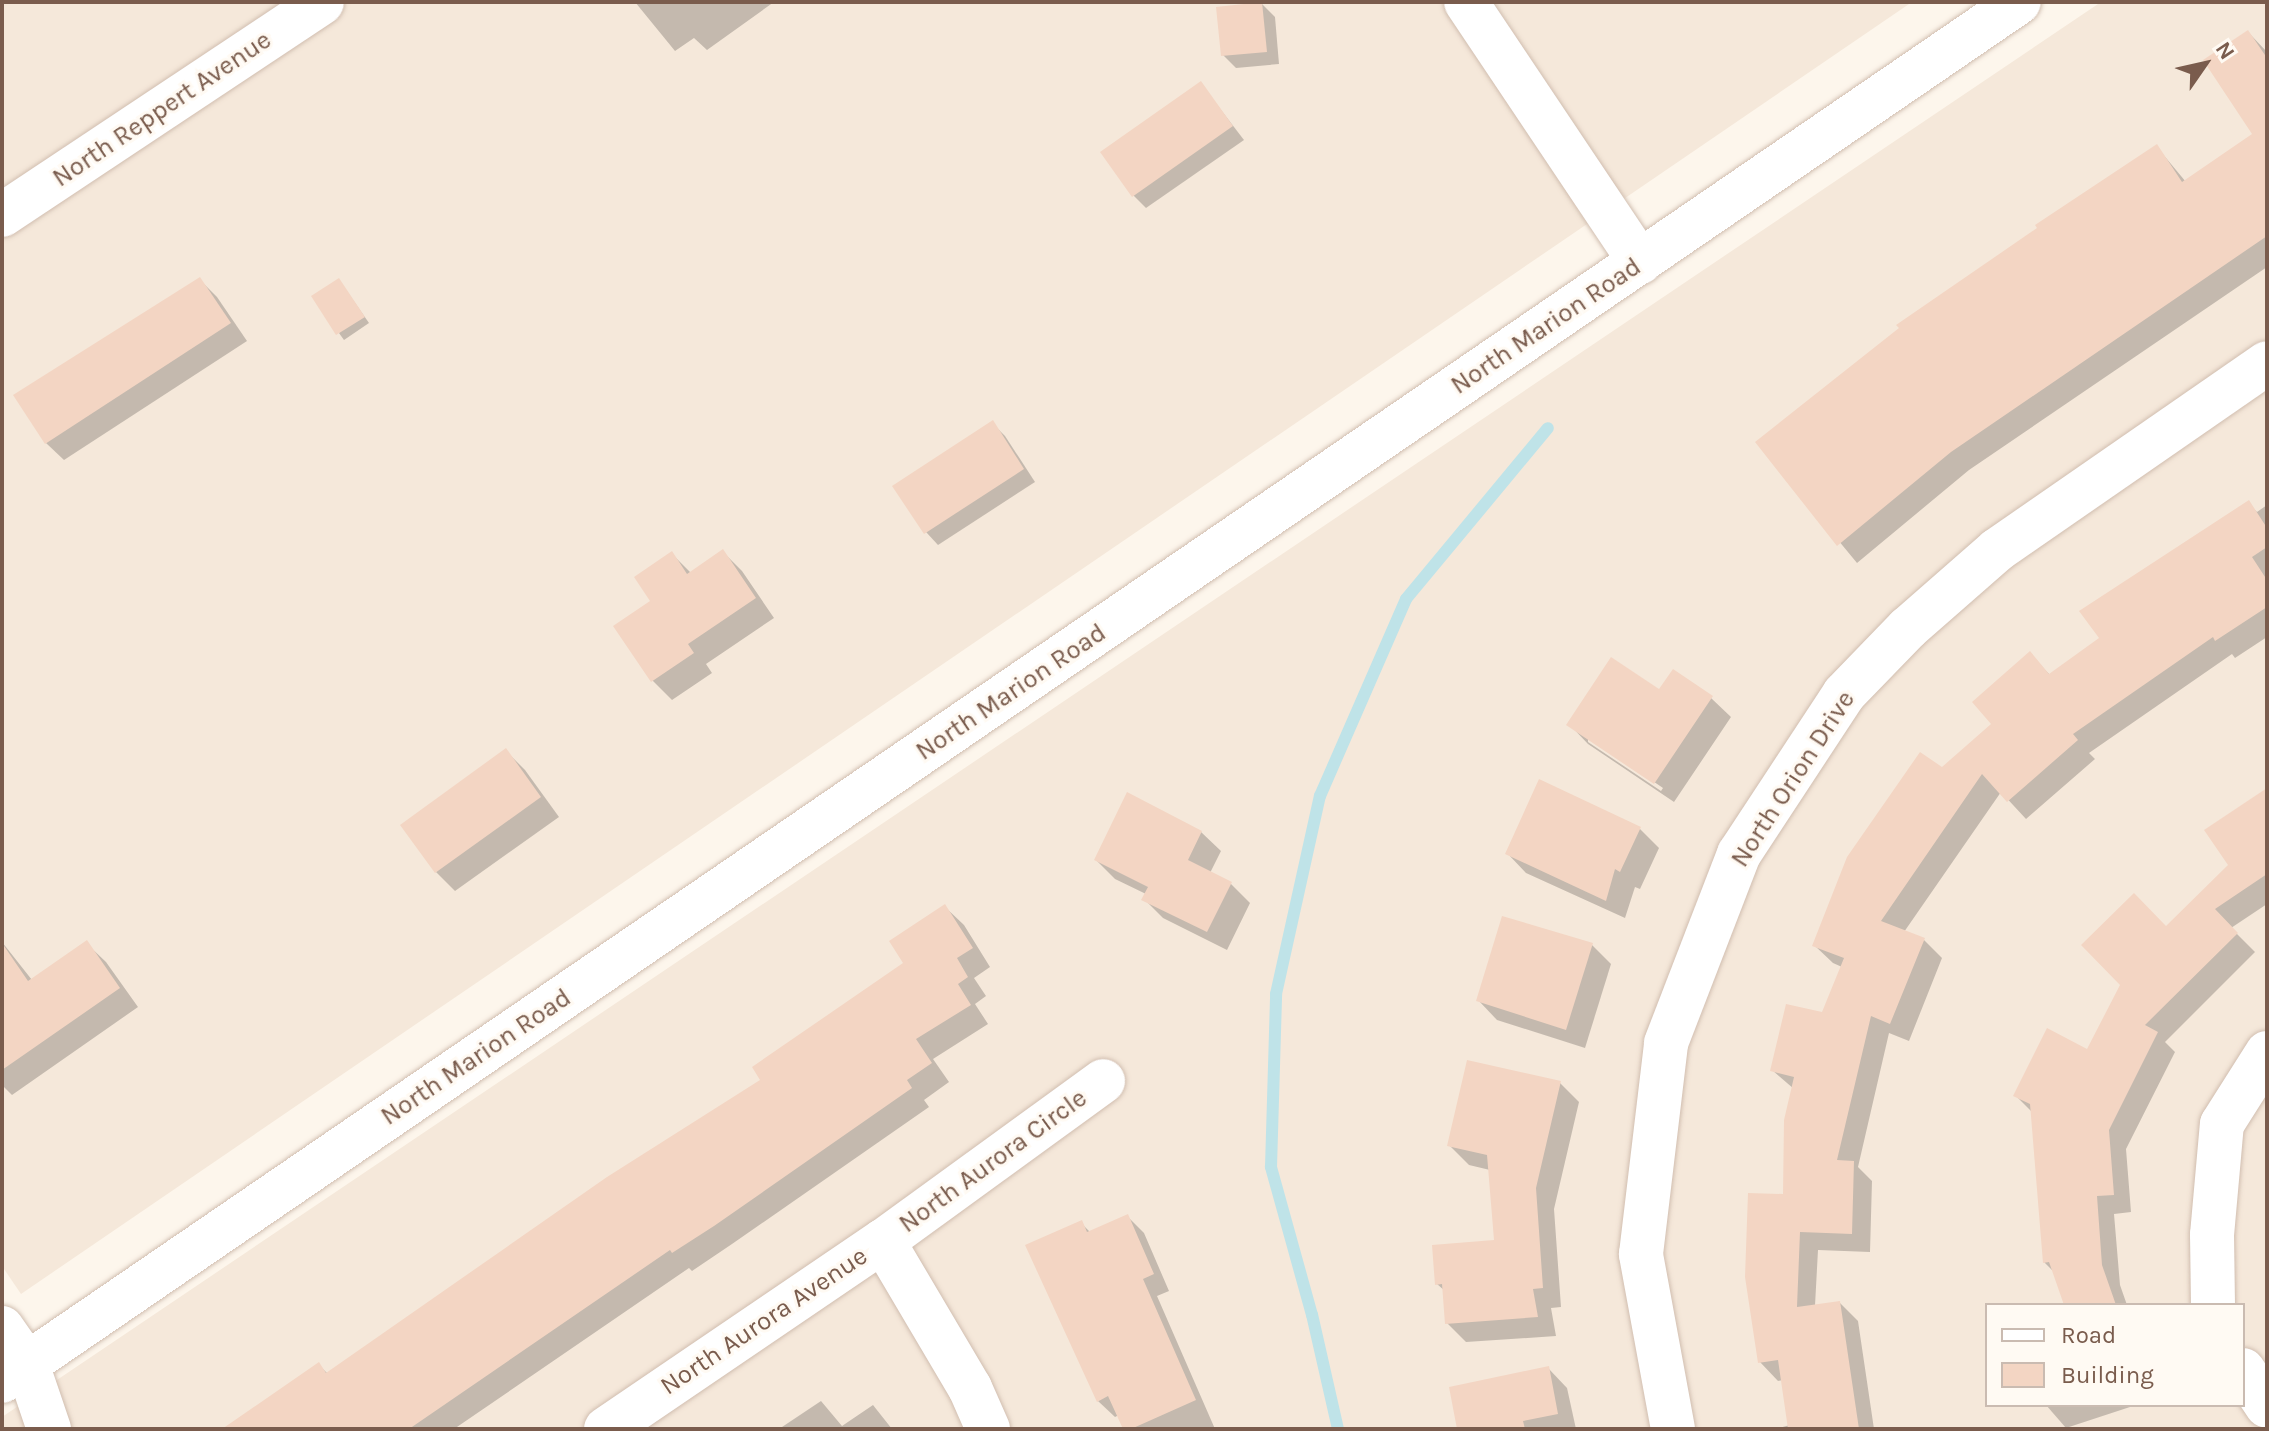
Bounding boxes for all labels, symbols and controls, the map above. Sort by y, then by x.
street label: North Reppert Avenue [47,24,277,194]
north arrow [2165,24,2245,104]
text: N [2210,37,2240,64]
street label: North Marion Road [1445,251,1647,401]
street label: North Marion Road [910,617,1112,767]
street label: North Orion Drive [1724,685,1862,873]
street label: North Marion Road [375,982,577,1132]
street label: North Aurora Circle [893,1082,1093,1240]
street label: North Aurora Avenue [655,1240,873,1402]
legend [1985,1303,2245,1407]
text: Road [2061,1321,2116,1349]
text: Building [2061,1361,2154,1389]

